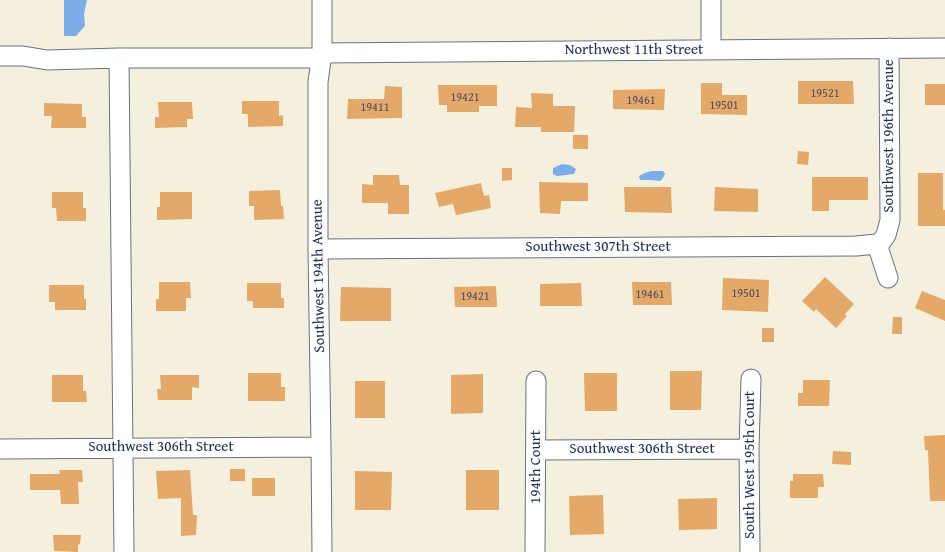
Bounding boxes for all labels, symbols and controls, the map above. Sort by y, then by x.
street label: Northwest 11th Street [565,41,703,59]
street label: Southwest 196th Avenue [880,59,898,213]
house number: 19521 [811,87,839,101]
house number: 19421 [451,91,479,105]
house number: 19461 [627,94,655,108]
house number: 19501 [710,99,738,113]
house number: 19411 [361,101,389,115]
street label: Southwest 194th Avenue [309,199,329,353]
street label: Southwest 307th Street [525,238,671,256]
house number: 19501 [732,287,760,301]
house number: 19461 [636,288,664,302]
house number: 19421 [461,290,489,304]
street label: South West 195th Court [741,391,759,539]
street label: 194th Court [527,430,545,504]
street label: Southwest 306th Street [88,438,234,456]
street label: Southwest 306th Street [569,440,715,458]

